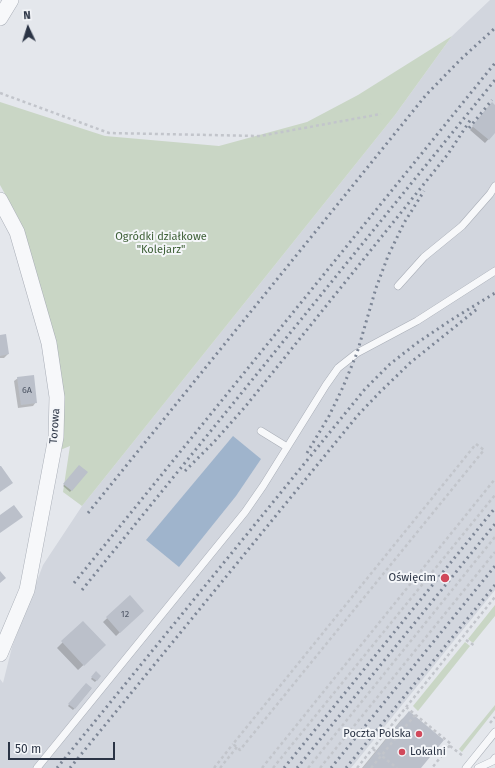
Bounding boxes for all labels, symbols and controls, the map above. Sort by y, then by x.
north arrow [8,8,48,48]
text: N [23,9,31,22]
park label: Ogródki działkowe "Kolejarz" [115,230,207,256]
house number: 6A [22,385,32,395]
street label: Torowa [47,408,63,444]
place label: Oświęcim [389,571,436,585]
marker: Oświęcim [439,572,451,584]
house number: 12 [121,609,129,619]
place label: Poczta Polska [343,727,411,741]
marker: Poczta Polska [414,729,424,739]
scale bar [10,734,117,760]
text: 50 m [15,742,41,756]
place label: Lokalni [410,745,446,759]
marker: Lokalni [397,747,407,757]

